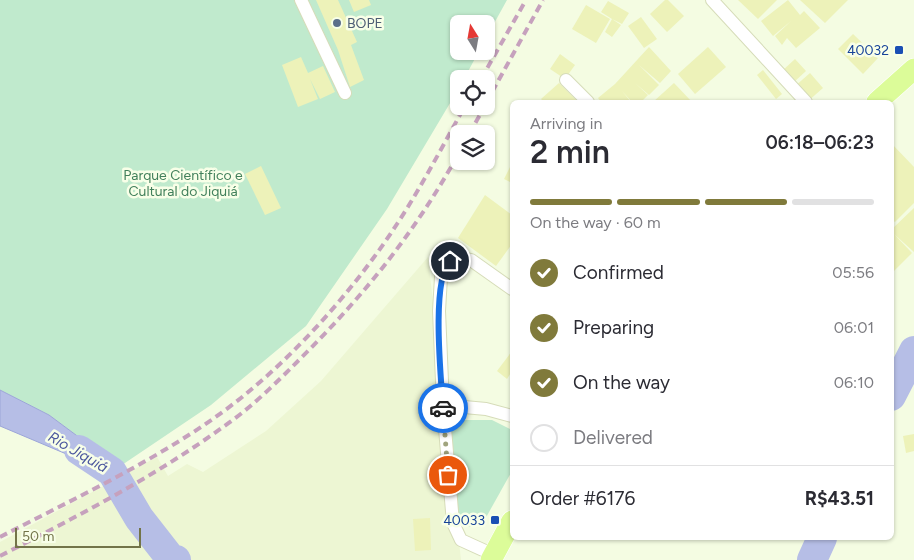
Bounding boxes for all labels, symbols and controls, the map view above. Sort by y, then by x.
place label: BOPE [347,15,383,32]
north arrow [450,15,495,60]
map controls [450,15,495,170]
marker: BOPE [331,17,343,29]
place label: 40032 [847,42,889,59]
marker: 40032 [893,44,905,56]
button: locate [450,70,495,115]
text: Arriving in [530,114,602,133]
button: layers [450,125,495,170]
text: 06:18–06:23 [766,131,874,154]
text: 2 min [530,133,610,171]
park label: Parque Científico e Cultural do Jiquiá [123,167,243,200]
text: On the way · 60 m [530,213,661,232]
pin [429,240,471,282]
icon: home [436,247,464,275]
icon: check [530,259,558,287]
text: Confirmed [573,261,664,284]
text: 05:56 [832,263,874,282]
icon: check [530,314,558,342]
text: Preparing [573,316,654,339]
text: 06:01 [834,318,874,337]
icon: check [530,369,558,397]
text: On the way [573,371,670,394]
text: 06:10 [834,373,874,392]
courier [418,383,468,433]
icon: car [429,394,457,422]
text: Delivered [573,426,653,449]
water label: Rio Jiquiá [45,428,111,476]
pin [427,454,469,496]
icon: bag [434,461,462,489]
text: Order #6176 [530,487,635,510]
text: R$43.51 [805,487,874,510]
place label: 40033 [443,512,485,529]
marker: 40033 [489,514,501,526]
scale bar [15,525,141,548]
text: 50 m [22,528,54,545]

